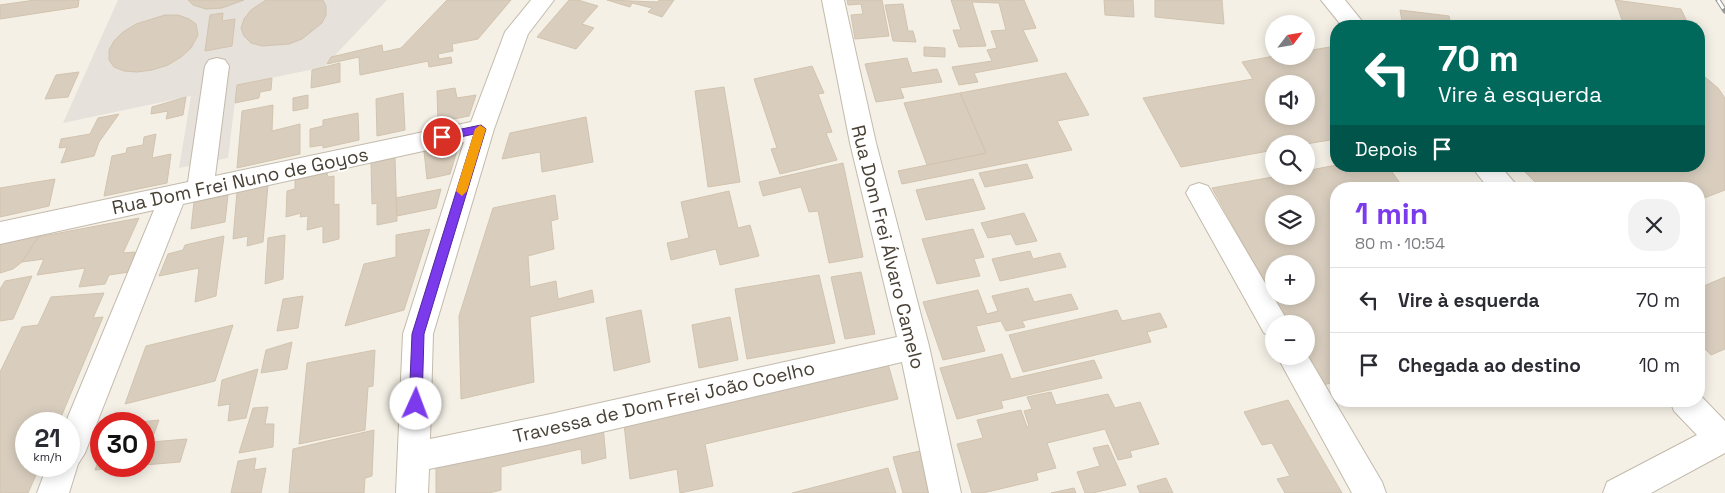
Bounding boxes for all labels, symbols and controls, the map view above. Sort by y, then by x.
north arrow [1265,15,1315,65]
map controls [1265,15,1315,365]
text: 70 m [1438,37,1519,81]
icon: left [1355,40,1420,105]
button: sound [1265,75,1315,125]
text: Vire à esquerda [1438,80,1602,108]
pin [421,116,463,158]
street label: Rua Dom Frei Álvaro Camelo [846,122,930,372]
icon: arrive [428,123,456,151]
button: search [1265,135,1315,185]
icon: arrive [1428,135,1456,163]
text: Depois [1355,137,1418,162]
street label: Rua Dom Frei Nuno de Goyos [110,142,370,220]
text: 1 min [1355,194,1428,233]
button: layers [1265,195,1315,245]
button: close [1628,199,1680,251]
text: 80 m · 10:54 [1355,233,1445,254]
button: + [1265,255,1315,305]
icon: left [1355,286,1383,314]
text: Vire à esquerda [1398,288,1540,313]
text: 70 m [1636,288,1680,313]
button: − [1265,315,1315,365]
icon: arrive [1355,351,1383,379]
text: Chegada ao destino [1398,353,1581,378]
text: 10 m [1639,353,1680,378]
street label: Travessa de Dom Frei João Coelho [511,355,817,449]
position arrow [389,377,441,429]
speed limit sign: 30 [90,412,155,477]
text: 21 [34,422,61,454]
text: km/h [33,449,62,465]

